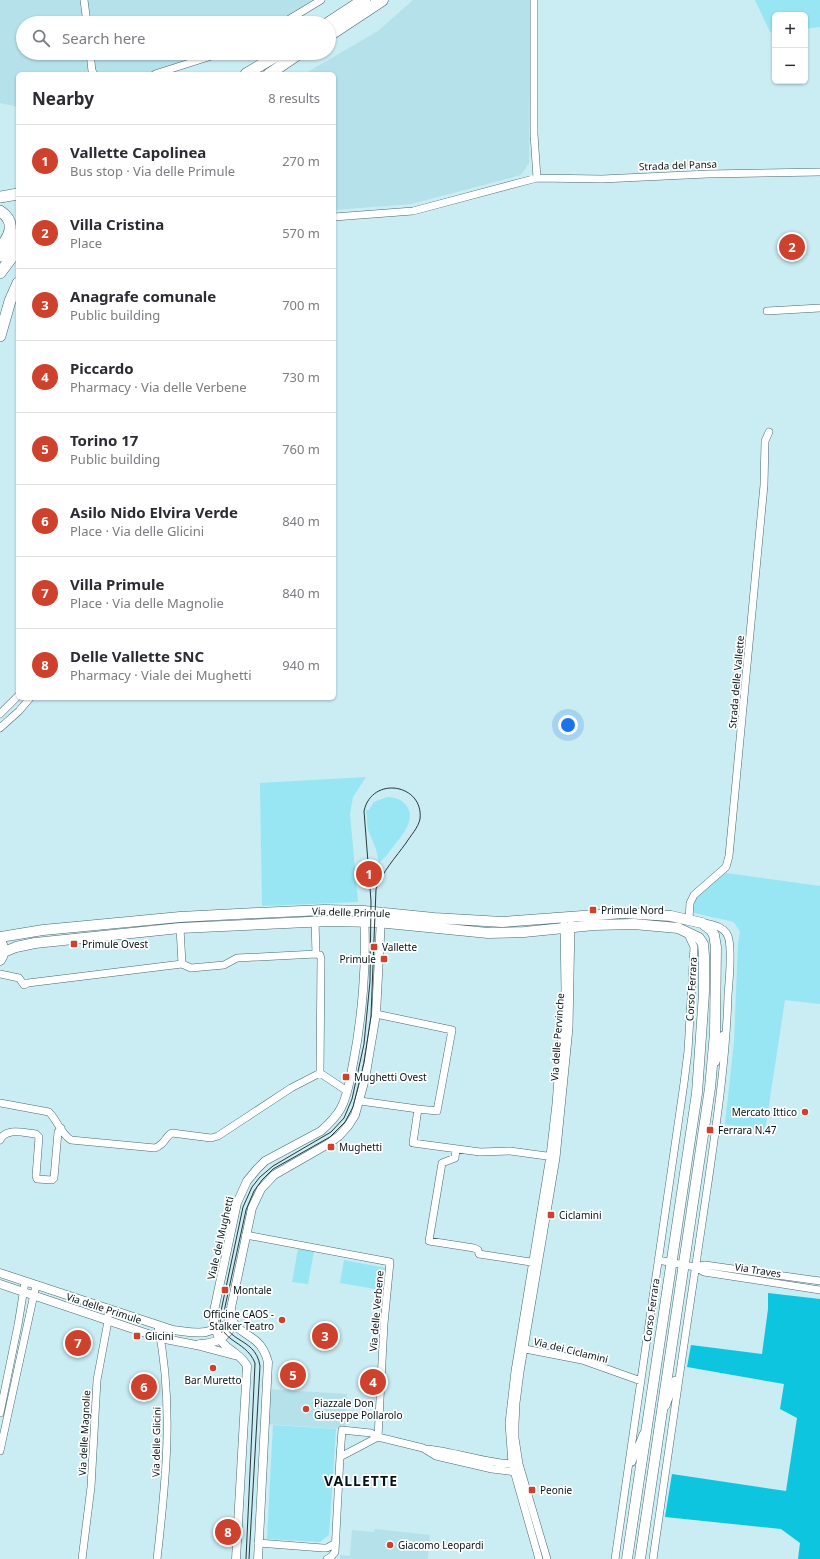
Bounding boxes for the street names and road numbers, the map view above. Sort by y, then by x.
street label: Strada del Pansa [639,157,717,173]
street label: Strada delle Vallette [725,635,747,729]
street label: Via delle Primule [312,904,391,920]
street label: Corso Ferrara [682,957,700,1021]
street label: Via delle Pervinche [547,992,567,1082]
street label: Viale dei Mughetti [204,1195,236,1281]
street label: Via Traves [734,1259,782,1281]
street label: Via delle Verbene [365,1270,387,1352]
street label: Corso Ferrara [640,1277,662,1343]
street label: Via delle Primule [65,1289,144,1327]
street label: Via dei Ciclamini [532,1334,610,1366]
street label: Via delle Magnolie [75,1389,93,1476]
street label: Via delle Glicini [148,1407,164,1477]

